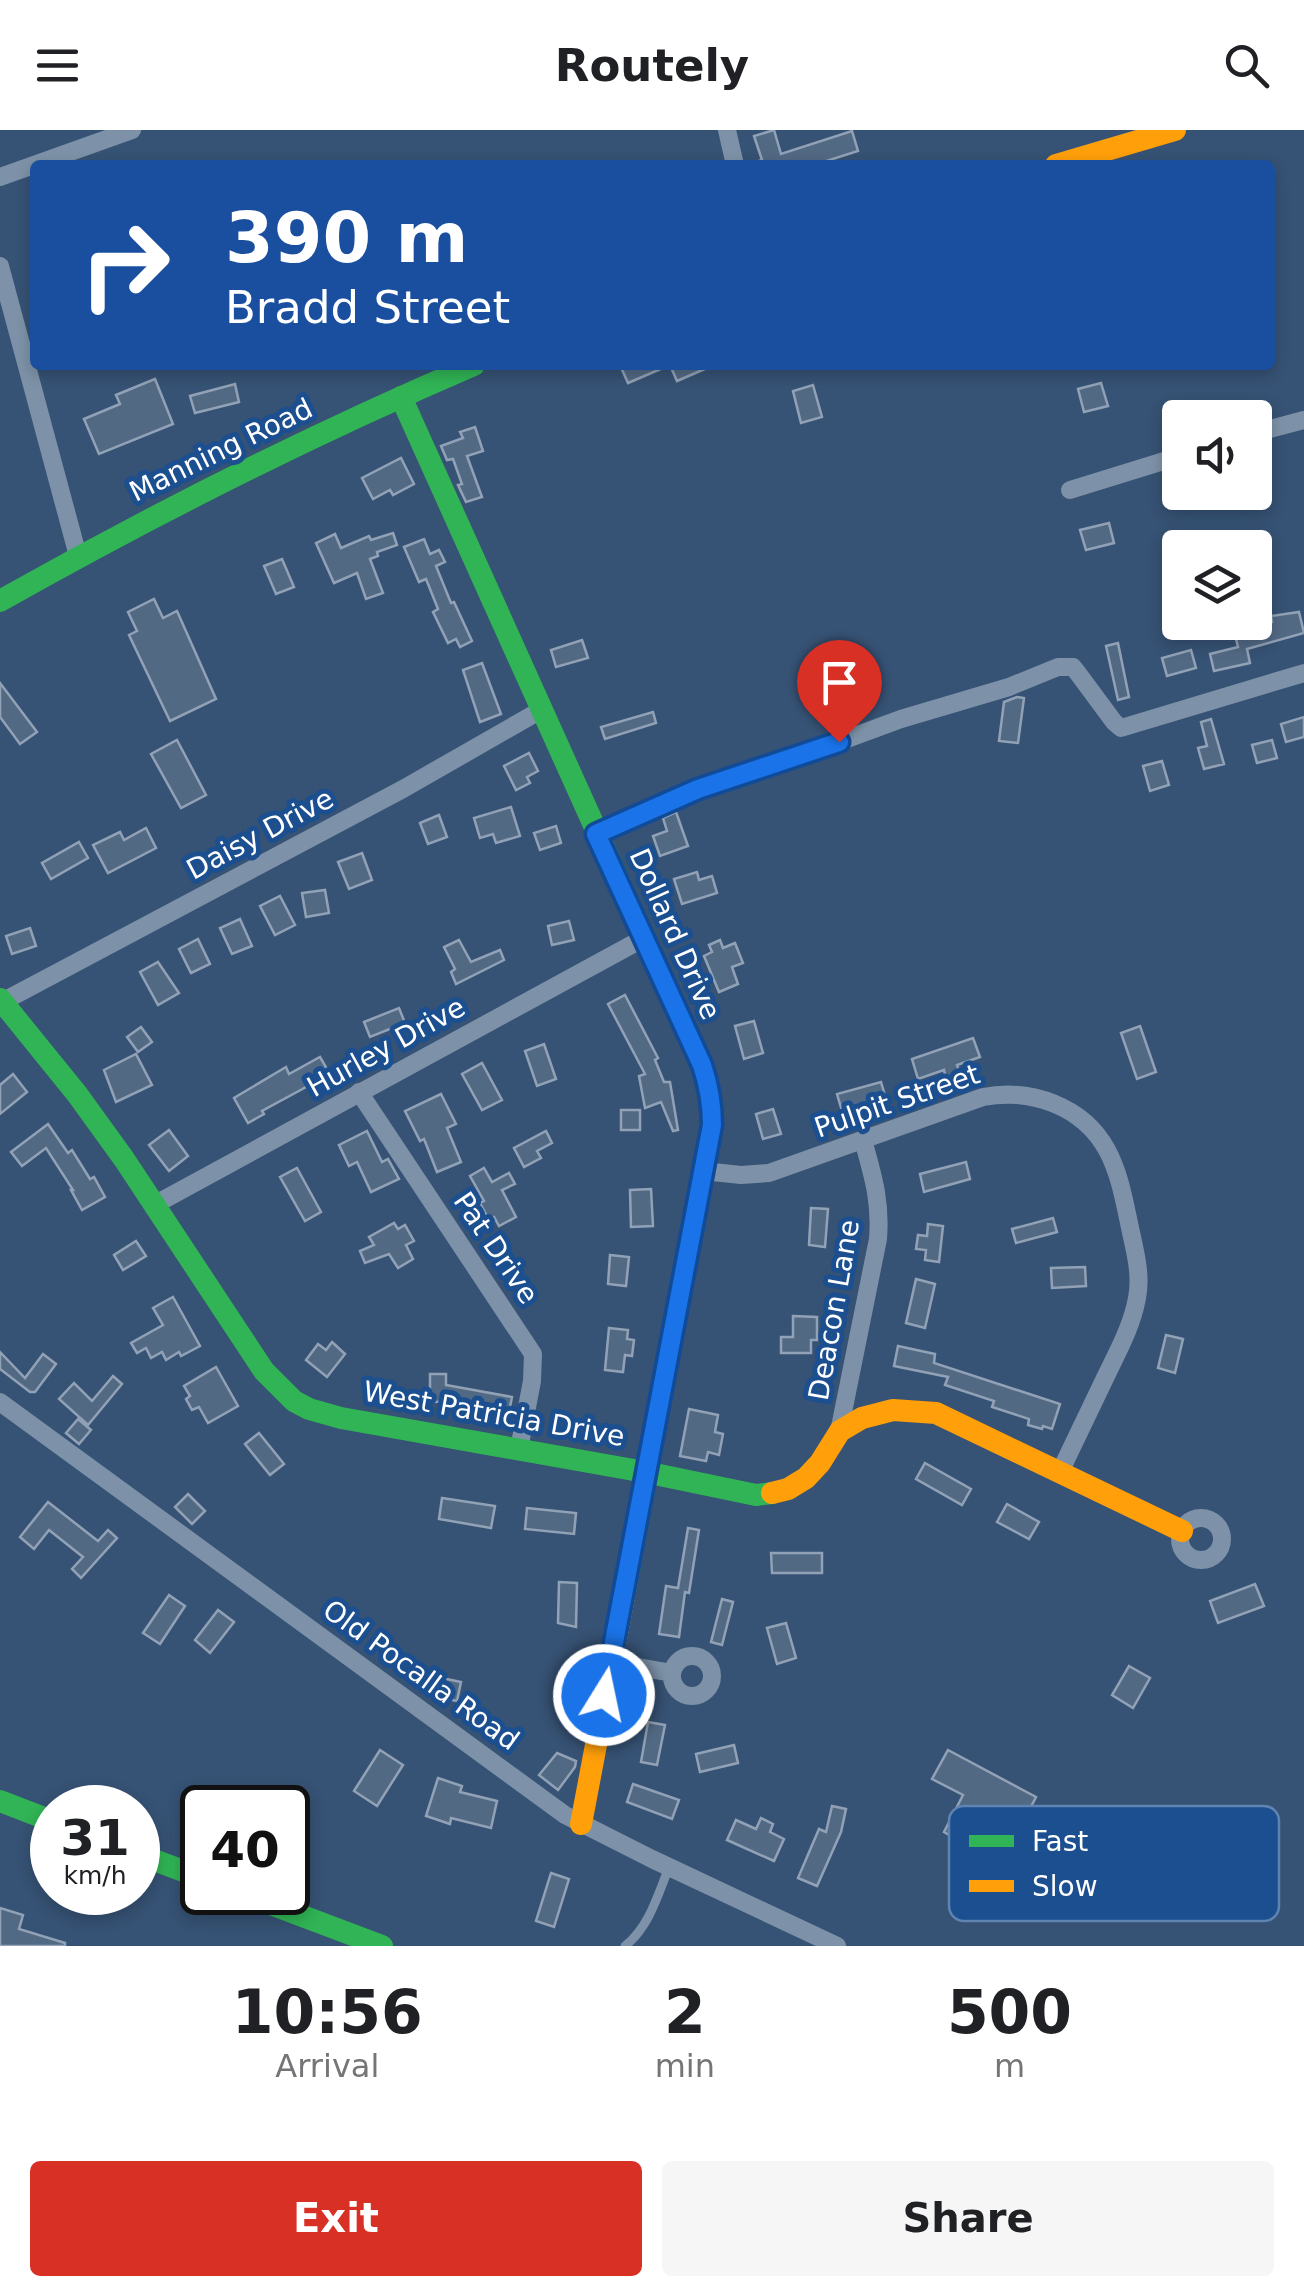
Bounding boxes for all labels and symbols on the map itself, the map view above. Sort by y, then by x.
street label: Manning Road [124,391,318,509]
pin [797,640,882,743]
street label: Daisy Drive [181,782,339,886]
street label: Dollard Drive [623,843,727,1025]
street label: Hurley Drive [301,990,471,1104]
street label: Pulpit Street [810,1057,984,1145]
street label: Pat Drive [447,1186,545,1310]
street label: Deacon Lane [802,1217,866,1403]
street label: West Patricia Drive [361,1375,627,1453]
street label: Old Pocalla Road [317,1593,525,1757]
position arrow [552,1643,656,1747]
speed limit sign: 40 [180,1785,310,1915]
legend [949,1806,1279,1921]
text: Fast [1032,1825,1088,1858]
text: Slow [1032,1870,1098,1903]

